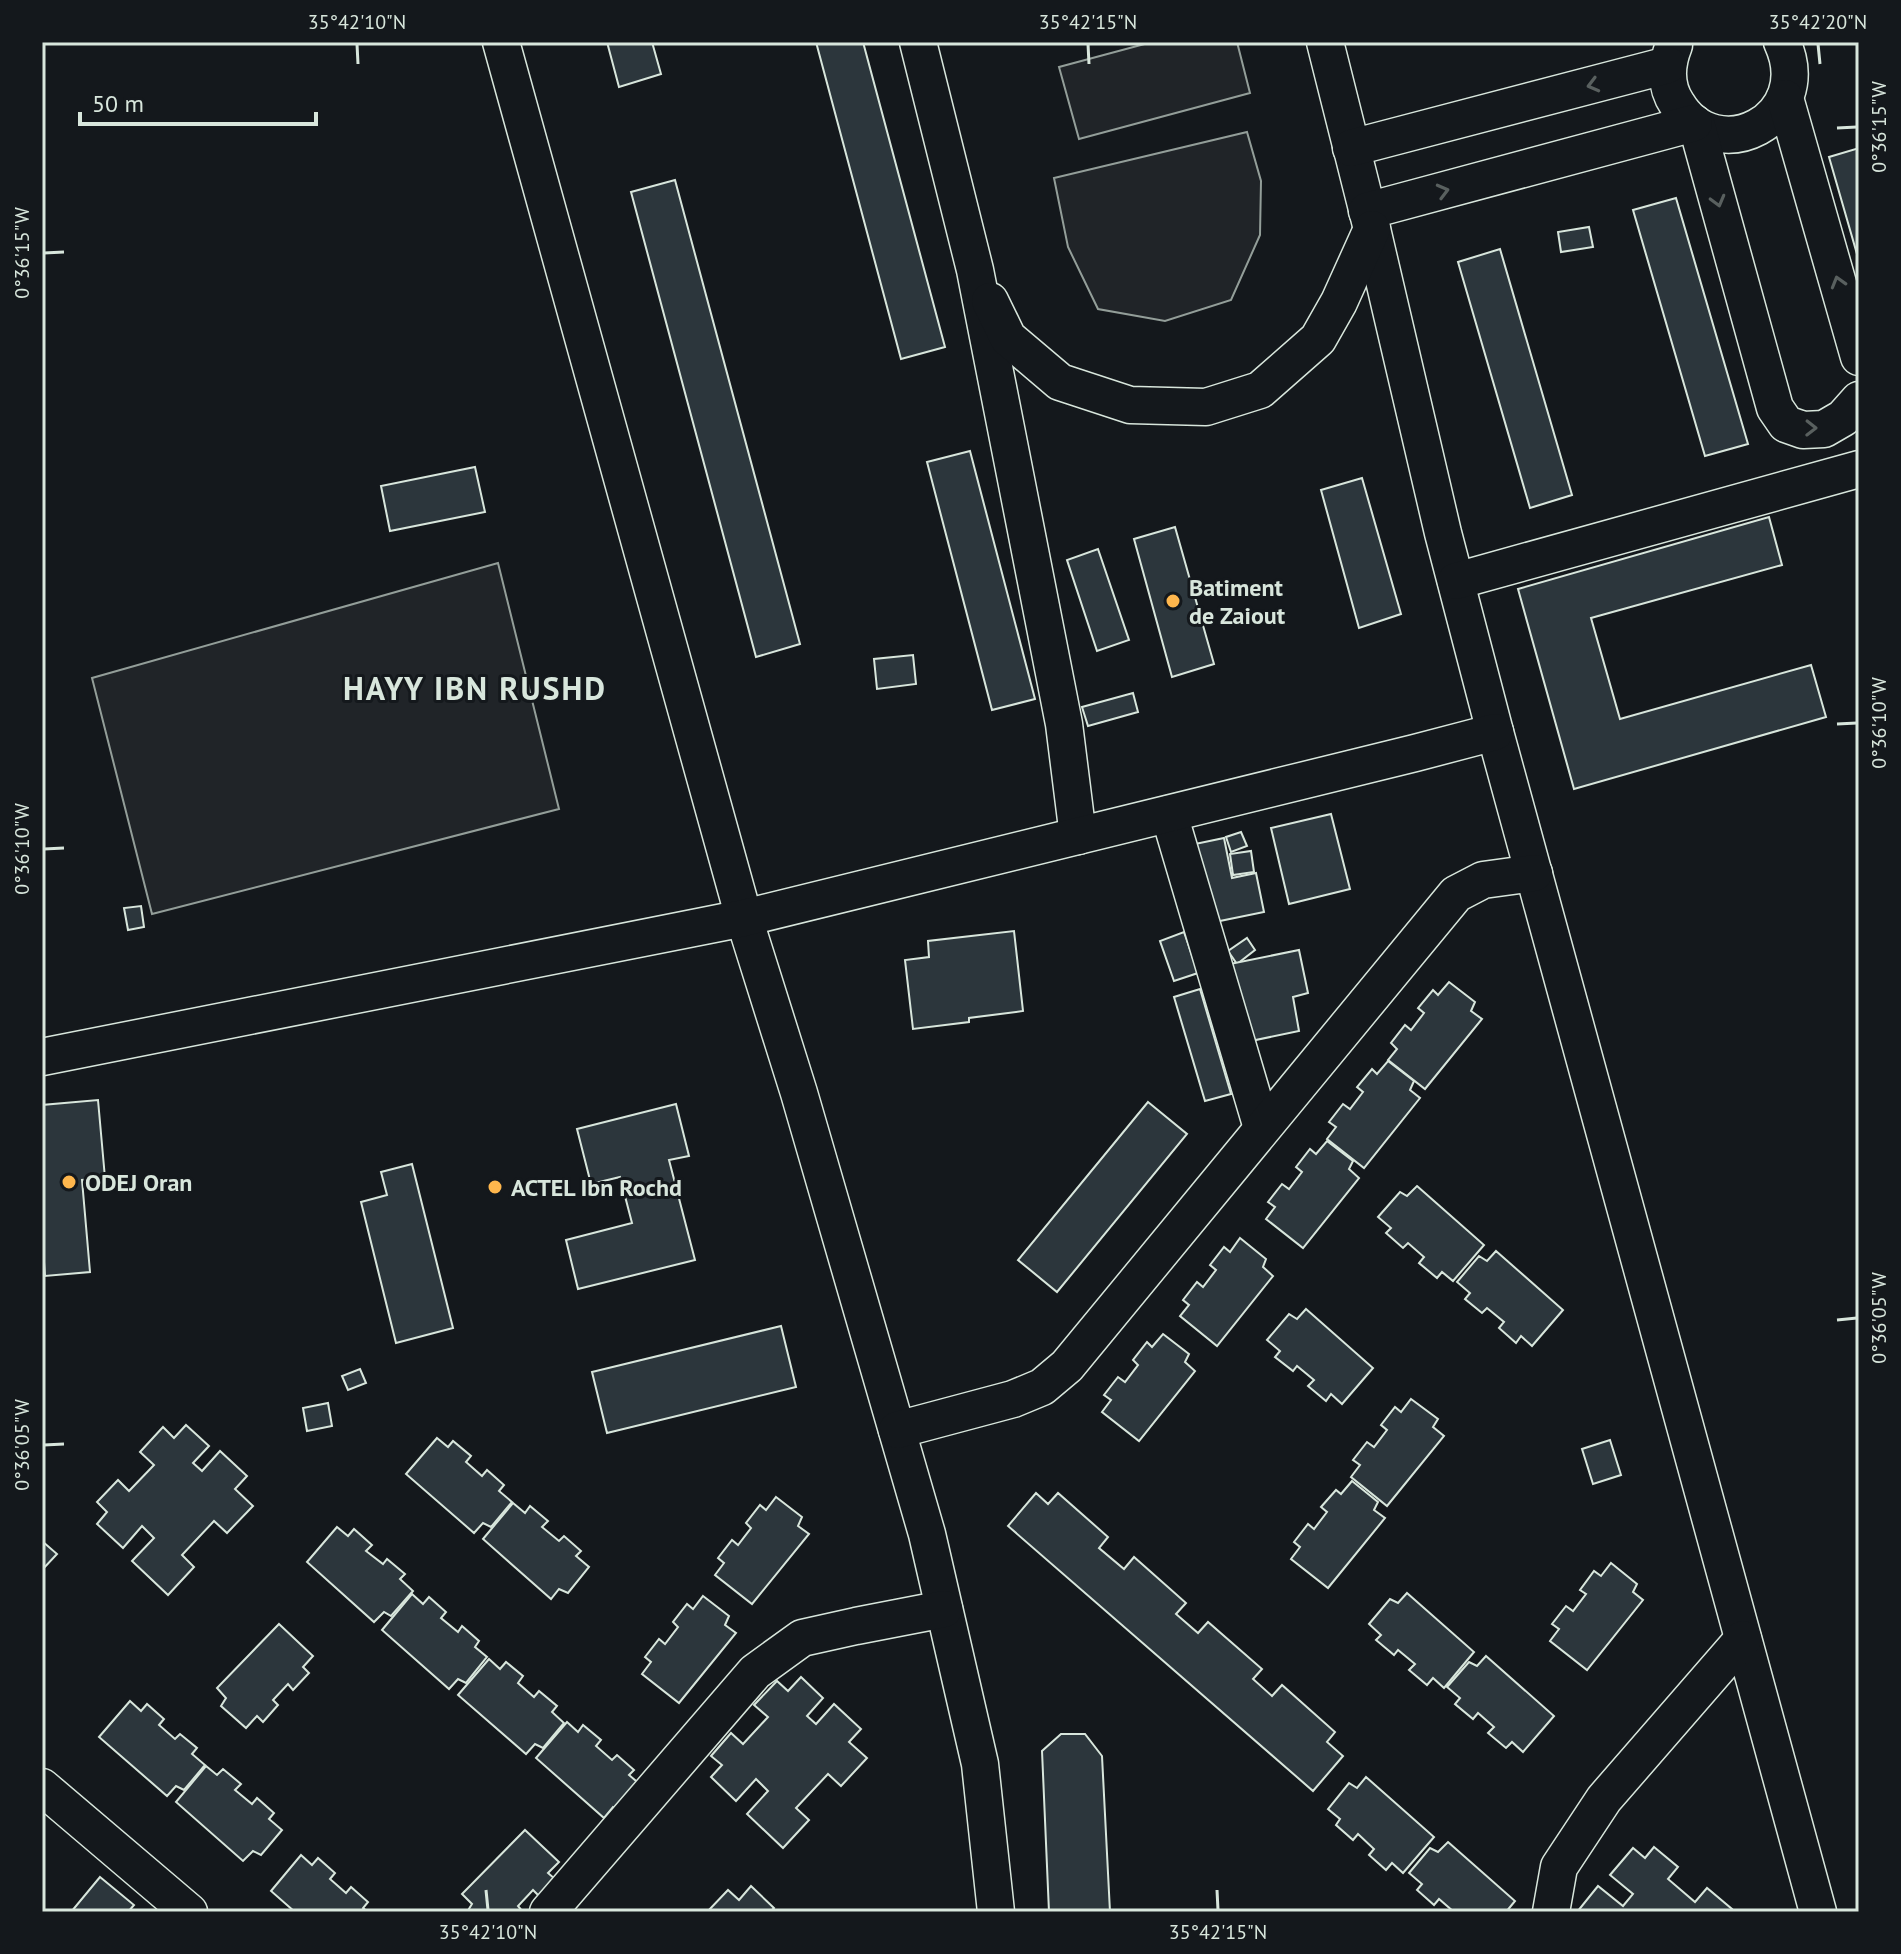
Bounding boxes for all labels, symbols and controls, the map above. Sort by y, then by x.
text: 35°42'10"N [308,9,406,35]
text: 35°42'15"N [1039,9,1137,35]
text: 35°42'20"N [1769,9,1867,35]
scale bar [80,76,316,126]
one-way arrow [1586,76,1600,93]
text: 0°36'15"W [1866,81,1892,173]
text: 50 m [92,88,144,119]
one-way arrow [1435,184,1449,200]
one-way arrow [1708,194,1725,208]
text: 0°36'15"W [9,207,35,299]
one-way arrow [1831,276,1847,290]
one-way arrow [1805,419,1818,437]
place label: Batiment de Zaiout [1189,572,1286,631]
marker: Batiment de Zaiout [1164,592,1182,610]
district label: HAYY IBN RUSHD [343,667,607,709]
text: 0°36'10"W [1866,677,1892,769]
text: 0°36'10"W [9,803,35,895]
place label: ODEJ Oran [85,1167,192,1198]
place label: ACTEL Ibn Rochd [511,1172,682,1203]
marker: ODEJ Oran [60,1173,78,1191]
marker: ACTEL Ibn Rochd [486,1178,504,1196]
text: 0°36'05"W [1866,1272,1892,1364]
text: 0°36'05"W [9,1399,35,1491]
text: 35°42'10"N [439,1919,537,1945]
text: 35°42'15"N [1169,1919,1267,1945]

